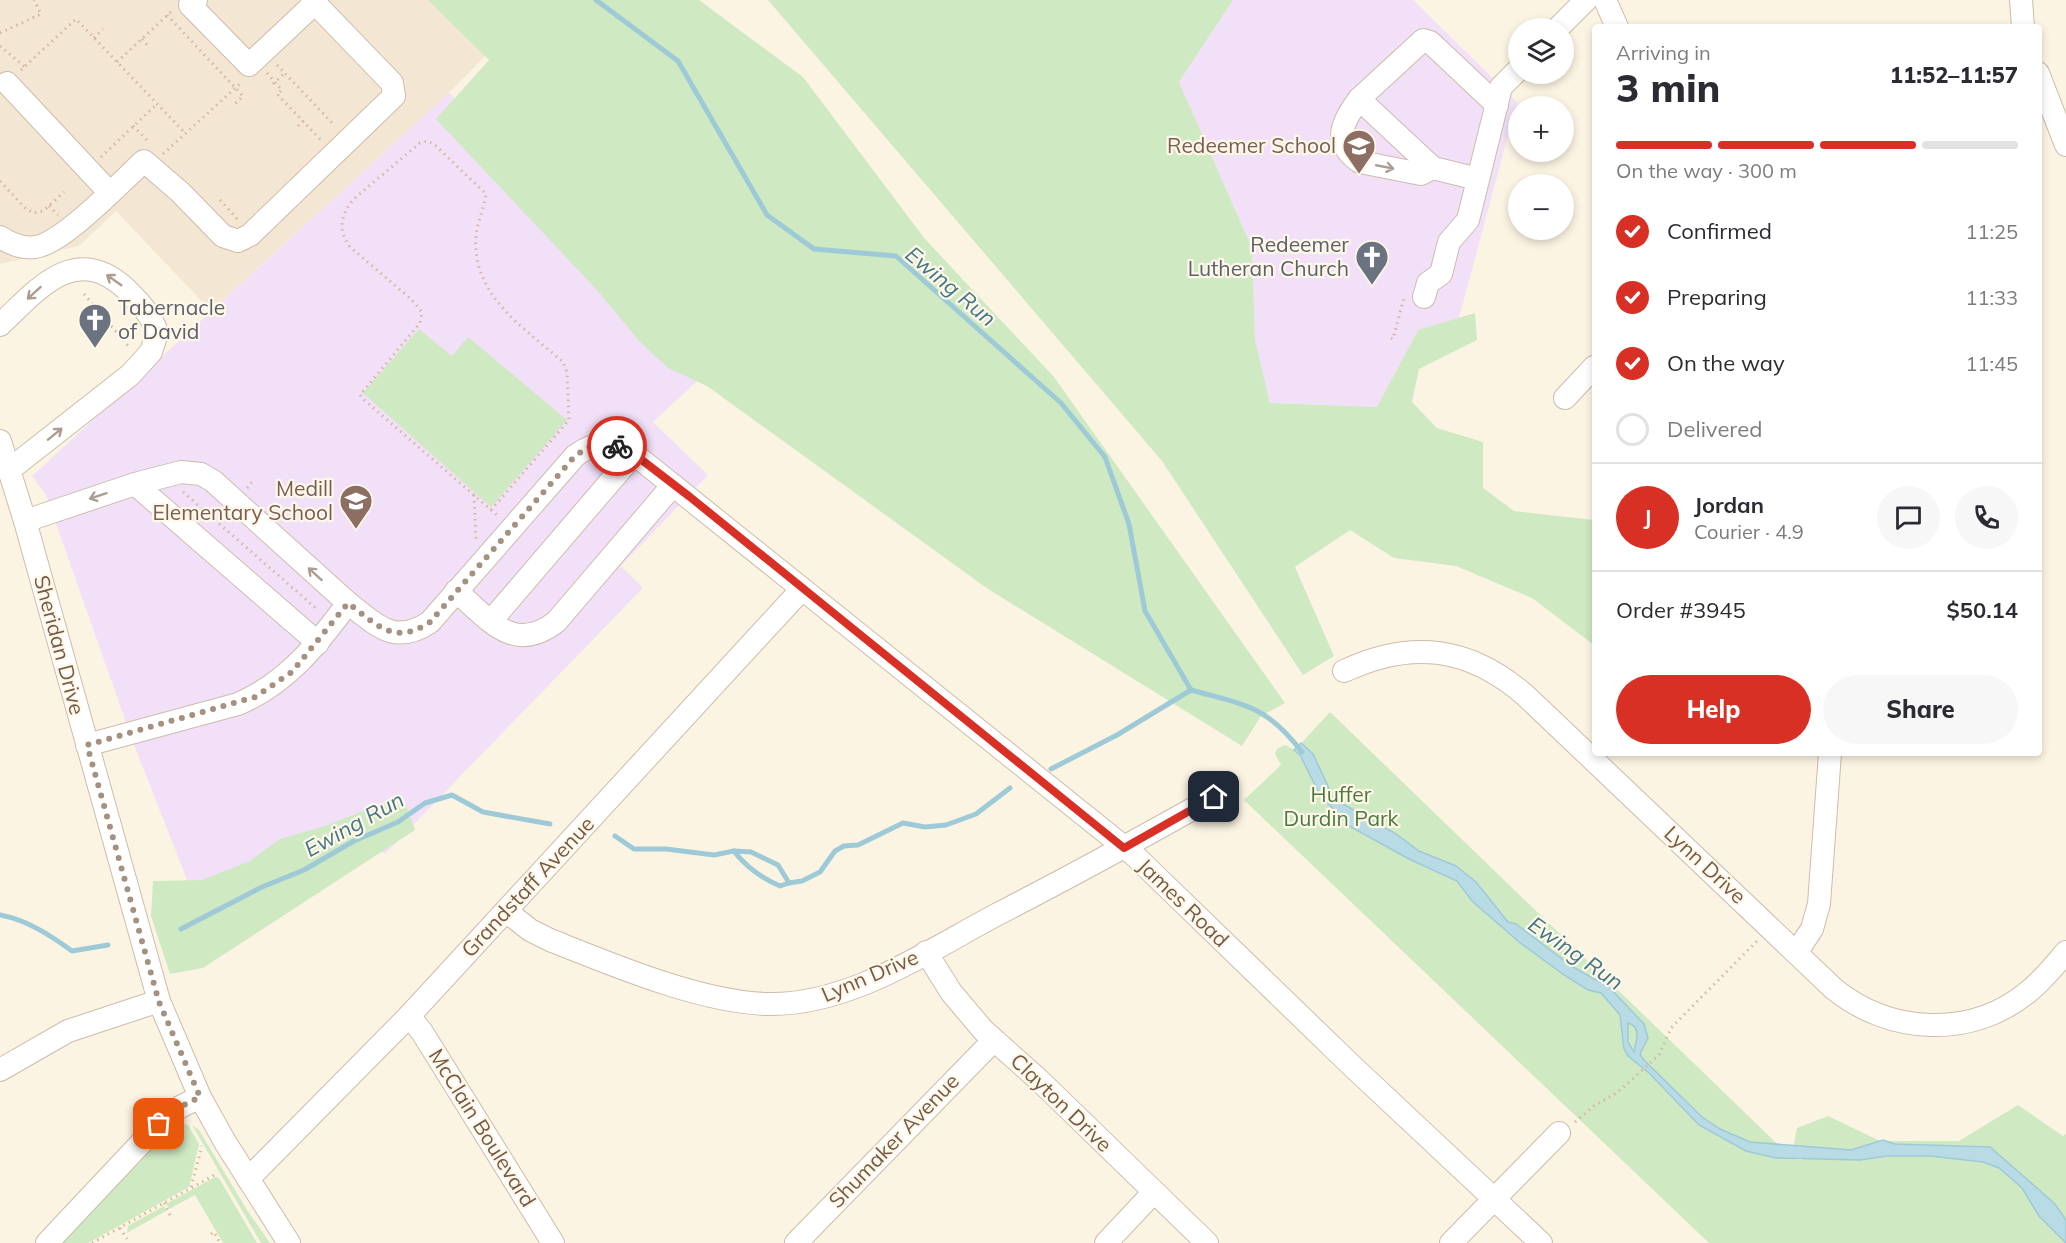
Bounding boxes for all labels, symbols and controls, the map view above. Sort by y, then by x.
map controls [1508,18,1574,240]
button: layers [1508,18,1574,84]
text: Arriving in [1616,40,1711,65]
text: 11:52–11:57 [1890,61,2018,89]
text: 3 min [1616,63,1721,112]
button: + [1508,96,1574,162]
school or university icon: Redeemer School [1341,128,1377,175]
place label: Redeemer School [1167,132,1336,158]
text: On the way · 300 m [1616,158,1797,183]
one-way arrow [1375,162,1394,173]
button: − [1508,174,1574,240]
icon: check [1616,215,1649,248]
text: Confirmed [1667,217,1772,245]
text: 11:25 [1965,219,2018,244]
place label: Redeemer Lutheran Church [1188,231,1349,281]
church icon: Redeemer Lutheran Church [1354,239,1390,286]
water label: Ewing Run [900,240,1002,332]
one-way arrow [107,274,123,286]
icon: check [1616,281,1649,314]
text: Preparing [1667,283,1767,311]
text: 11:33 [1965,285,2018,310]
one-way arrow [27,286,42,300]
place label: Tabernacle of David [118,294,225,344]
church icon: Tabernacle of David [77,302,113,349]
icon: check [1616,347,1649,380]
text: On the way [1667,349,1785,377]
text: 11:45 [1965,351,2018,376]
text: Delivered [1667,415,1762,443]
courier [587,416,647,476]
one-way arrow [47,428,63,441]
icon: bike [601,430,634,463]
place label: Medill Elementary School [152,475,333,525]
school or university icon: Medill Elementary School [338,483,374,530]
button: chat [1877,486,1940,549]
button: phone [1955,486,2018,549]
one-way arrow [89,491,108,502]
text: Jordan [1694,491,1764,519]
text: J [1644,503,1651,531]
text: Courier · 4.9 [1694,519,1804,544]
one-way arrow [308,567,323,581]
street label: Sheridan Drive [29,572,91,717]
text: Order #3945 [1616,596,1746,624]
text: $50.14 [1947,596,2018,624]
button: Help [1616,675,1811,744]
button: Share [1823,675,2018,744]
pin [1188,771,1239,822]
icon: home [1197,780,1230,813]
park label: Huffer Durdin Park [1284,781,1399,831]
water label: Ewing Run [299,785,409,863]
street label: Grandstaff Avenue [455,810,599,962]
street label: Lynn Drive [1659,820,1752,909]
street label: James Road [1133,852,1235,952]
water label: Ewing Run [1523,910,1629,996]
street label: Lynn Drive [817,943,922,1007]
street label: McClain Boulevard [424,1044,542,1211]
street label: Clayton Drive [1006,1047,1118,1157]
street label: Shumaker Avenue [823,1068,964,1213]
pin [133,1098,184,1149]
icon: bag [142,1107,175,1140]

